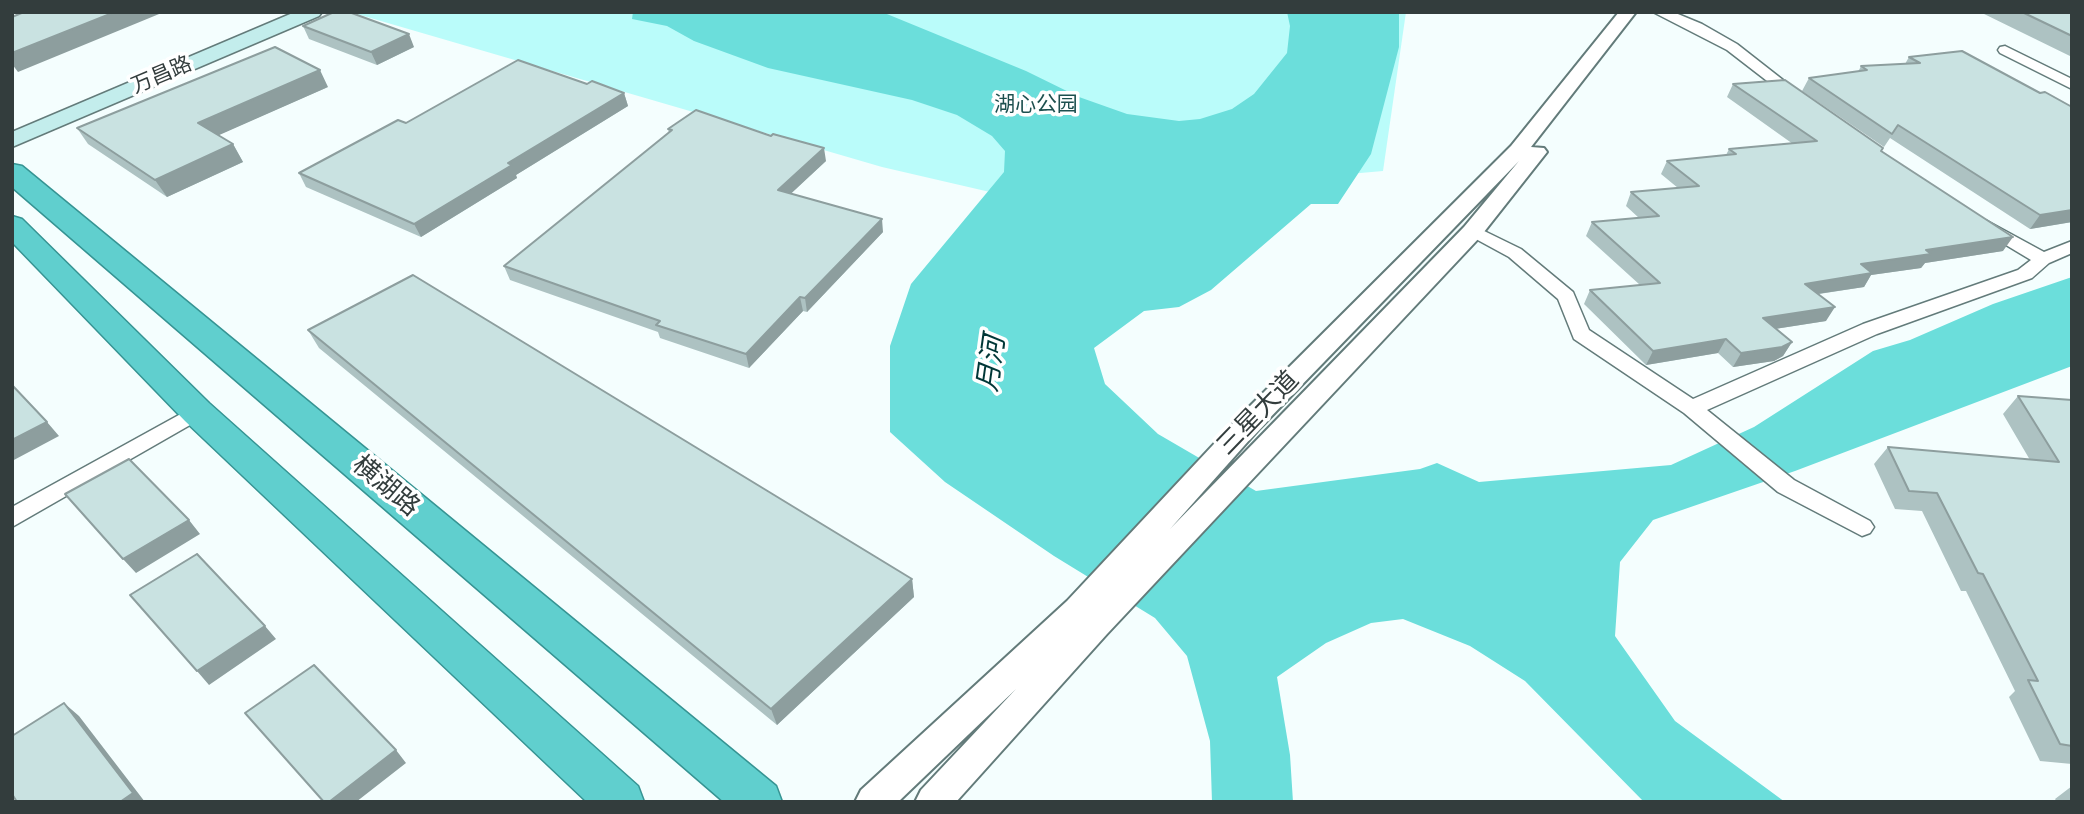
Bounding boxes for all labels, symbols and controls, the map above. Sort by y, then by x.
street label: 万昌路 [128,52,196,100]
park label: 湖心公园 [994,93,1078,119]
water label: 月河 [972,334,1014,394]
street label: 三星大道 [1212,366,1306,462]
street label: 横湖路 [345,450,425,524]

